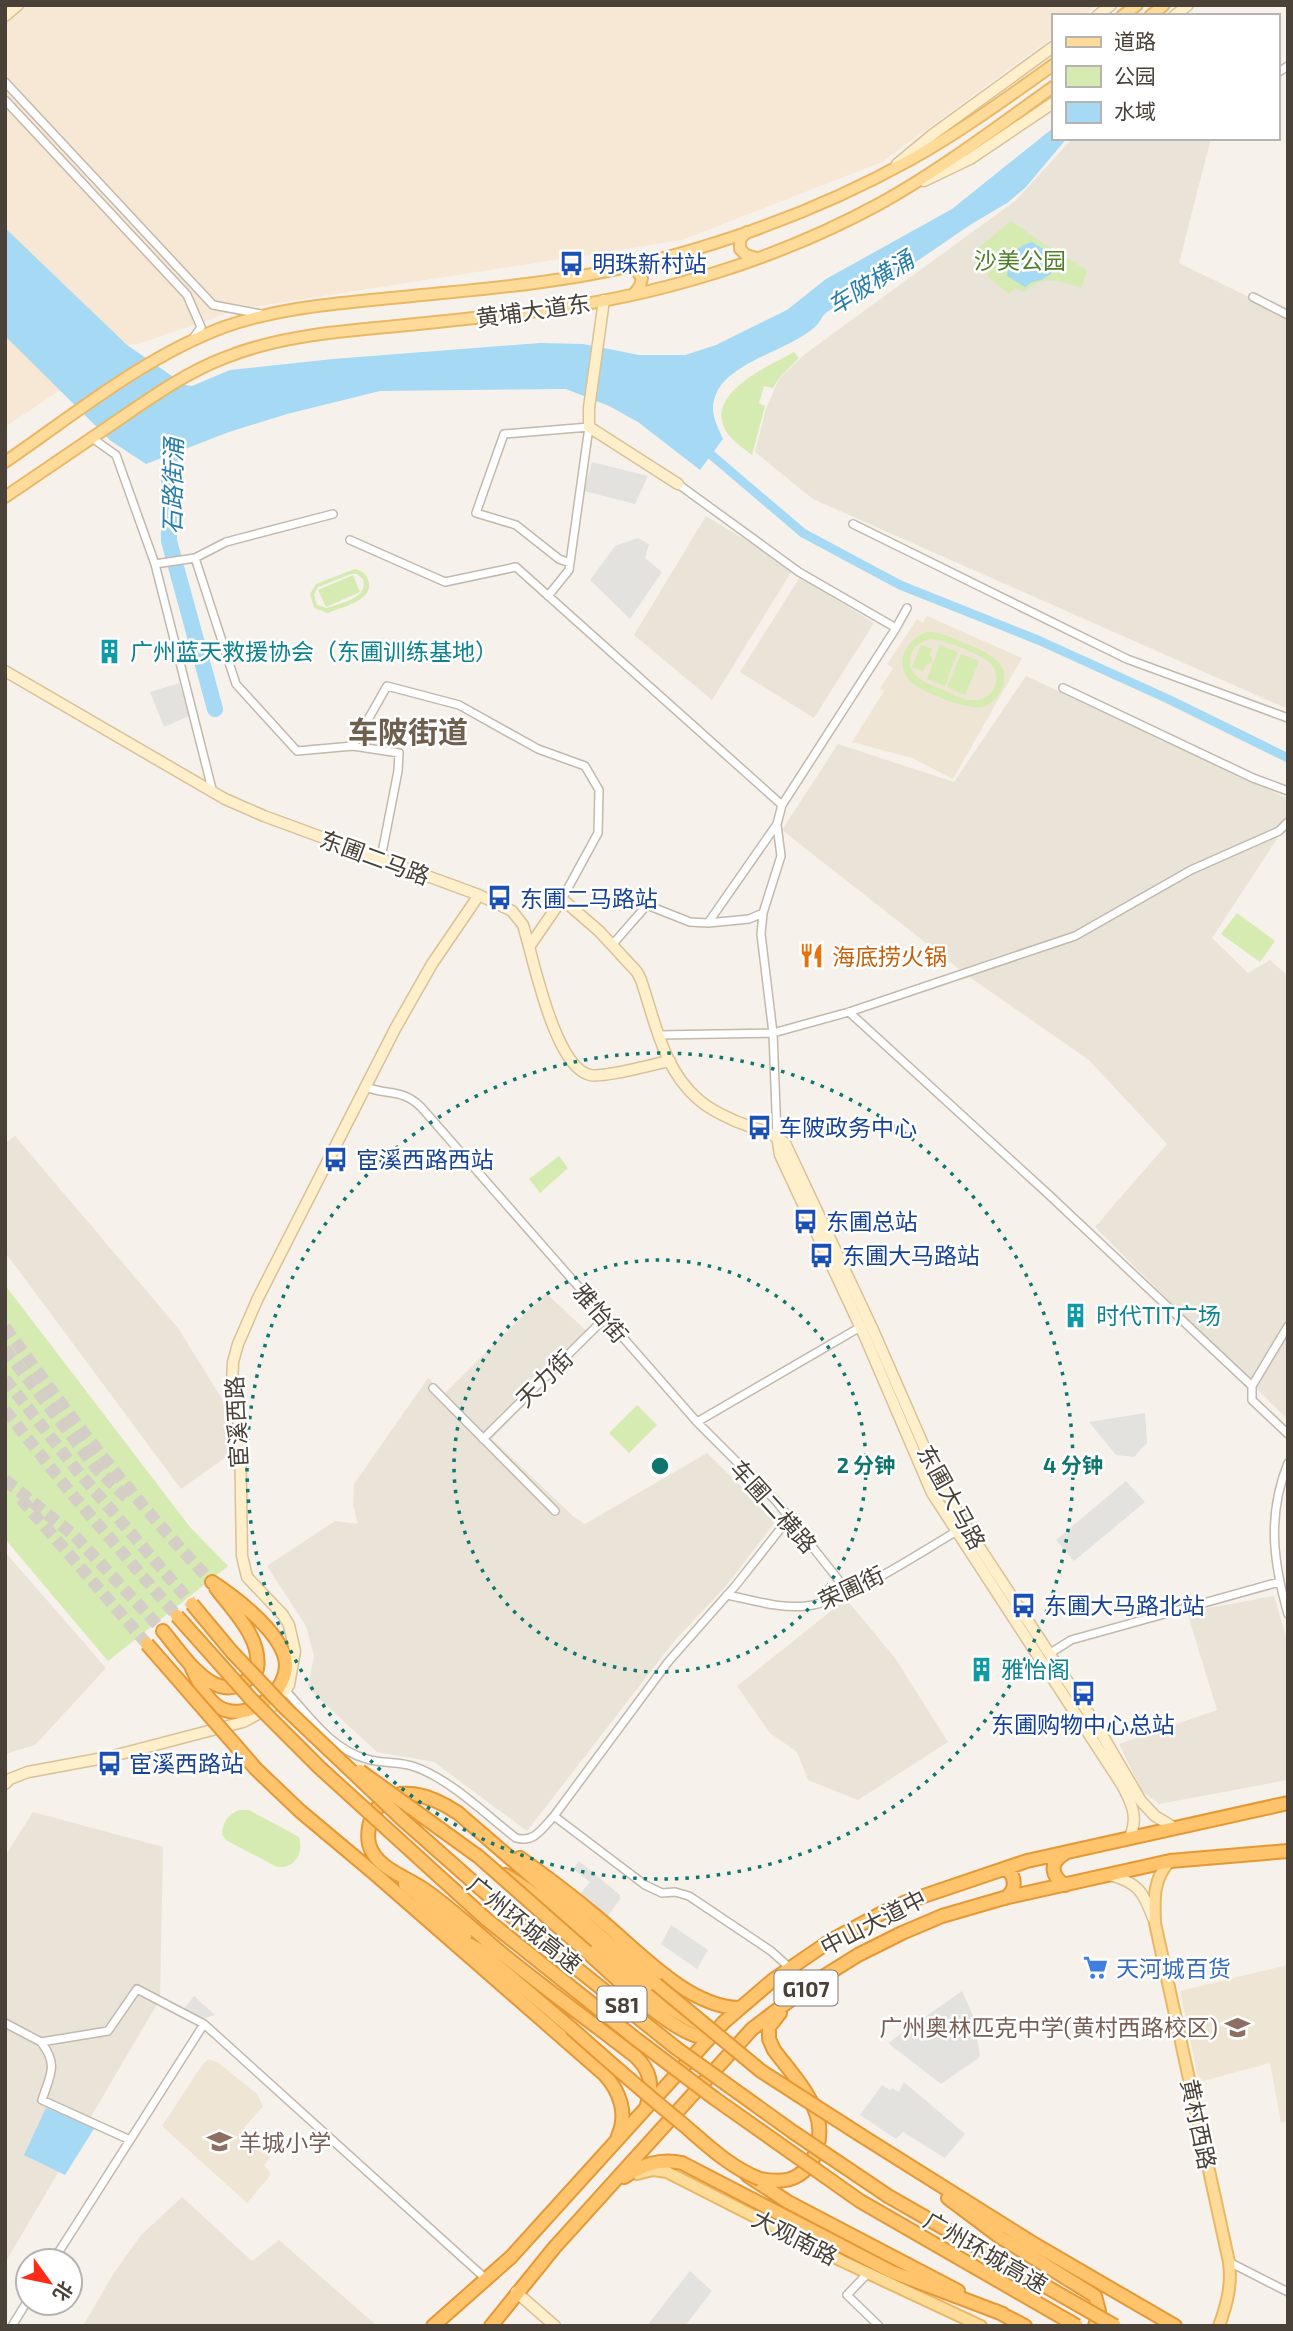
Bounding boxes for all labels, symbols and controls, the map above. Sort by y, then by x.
legend [1052,14,1279,140]
text: 道路 [1114,28,1156,53]
text: 公园 [1114,63,1156,88]
text: 水域 [1114,98,1156,123]
water label: 车陂横涌 [822,243,921,320]
park label: 沙美公园 [974,246,1066,274]
bus stop icon: 明珠新村站 [558,249,586,277]
place label: 明珠新村站 [592,249,707,277]
street label: 黄埔大道东 [474,288,592,332]
water label: 石路街涌 [157,435,187,534]
building icon: 广州蓝天救援协会（东圃训练基地） [96,637,124,665]
place label: 广州蓝天救援协会（东圃训练基地） [130,637,498,665]
district label: 车陂街道 [348,713,468,749]
street label: 东圃二马路 [316,824,434,890]
bus stop icon: 东圃二马路站 [486,884,514,912]
place label: 东圃二马路站 [520,884,658,912]
restaurant icon: 海底捞火锅 [798,942,826,970]
place label: 海底捞火锅 [832,942,947,970]
bus stop icon: 车陂政务中心 [745,1113,773,1141]
place label: 车陂政务中心 [779,1113,917,1141]
bus stop icon: 宦溪西路西站 [322,1145,350,1173]
place label: 宦溪西路西站 [356,1145,494,1173]
bus stop icon: 东圃总站 [792,1207,820,1235]
place label: 东圃总站 [826,1207,918,1235]
bus stop icon: 东圃大马路站 [808,1241,836,1269]
place label: 东圃大马路站 [842,1241,980,1269]
street label: 雅怡街 [568,1278,634,1348]
building icon: 时代TIT广场 [1062,1301,1090,1329]
place label: 时代TIT广场 [1096,1301,1221,1329]
street label: 天力街 [510,1344,578,1412]
street label: 宦溪西路 [220,1375,252,1469]
street label: 东圃大马路 [912,1440,992,1554]
text: 2 分钟 [837,1452,895,1477]
text: 4 分钟 [1043,1452,1103,1477]
centre of rings [648,1454,672,1478]
street label: 车圃二横路 [725,1454,823,1558]
street label: 荣圃街 [814,1560,888,1614]
bus stop icon: 东圃大马路北站 [1010,1591,1038,1619]
place label: 东圃大马路北站 [1044,1591,1205,1619]
building icon: 雅怡阁 [967,1655,995,1683]
place label: 雅怡阁 [1001,1655,1070,1683]
bus stop icon: 东圃购物中心总站 [1069,1680,1097,1708]
place label: 东圃购物中心总站 [991,1710,1175,1738]
bus stop icon: 宦溪西路站 [95,1749,123,1777]
place label: 宦溪西路站 [129,1749,244,1777]
street label: 广州环城高速 [463,1870,587,1978]
street label: 中山大道中 [815,1883,931,1961]
supermarket icon: 天河城百货 [1082,1954,1110,1982]
place label: 天河城百货 [1116,1954,1231,1982]
road number: G107 [774,1970,838,2006]
road number: S81 [598,1986,646,2022]
place label: 广州奥林匹克中学(黄村西路校区) [879,2013,1218,2041]
school or university icon: 广州奥林匹克中学(黄村西路校区) [1224,2013,1252,2041]
street label: 黄村西路 [1176,2076,1222,2172]
school or university icon: 羊城小学 [205,2128,233,2156]
place label: 羊城小学 [239,2128,331,2156]
street label: 大观南路 [748,2204,842,2270]
street label: 广州环城高速 [919,2205,1053,2299]
north arrow [14,2247,84,2317]
text: 北 [49,2277,78,2306]

